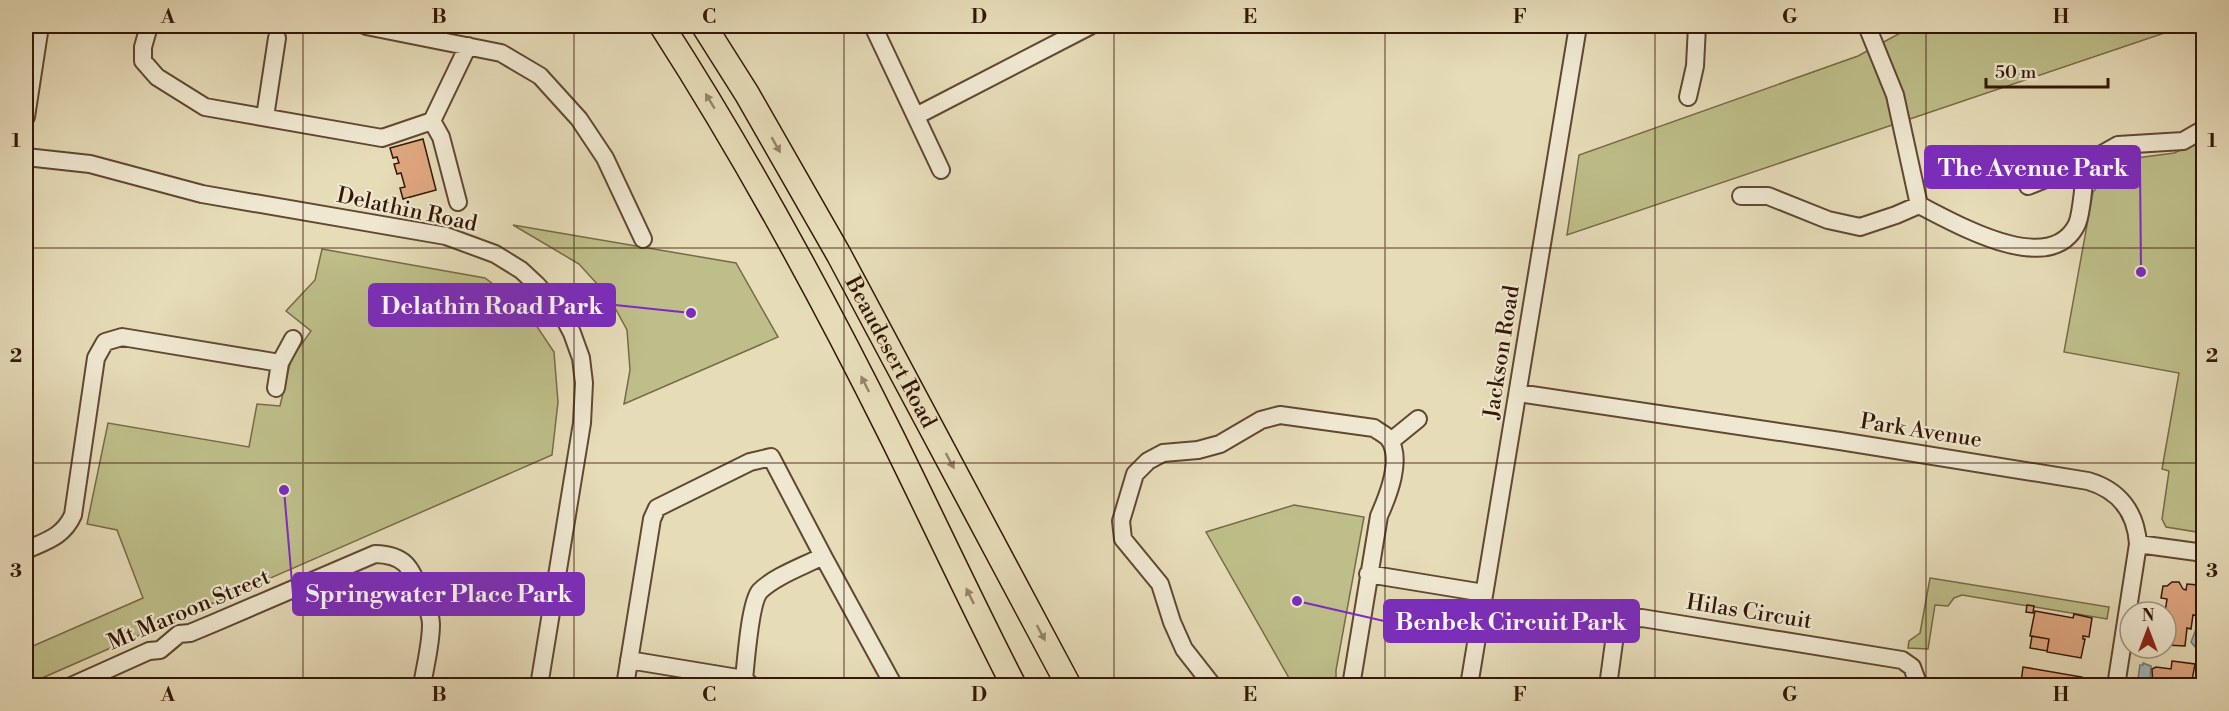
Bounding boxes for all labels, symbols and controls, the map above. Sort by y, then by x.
text: A [160,5,176,30]
text: B [431,5,447,30]
text: C [702,5,716,30]
text: D [971,5,987,30]
text: E [1243,5,1257,30]
text: F [1513,5,1527,30]
text: G [1782,5,1798,30]
text: H [2053,5,2070,30]
scale bar [1986,51,2108,89]
text: 50 m [1995,61,2037,84]
one-way arrow [705,93,716,109]
text: 1 [11,129,21,154]
text: 1 [2207,129,2217,154]
one-way arrow [771,137,781,154]
callout: The Avenue Park [1925,146,2140,188]
text: The Avenue Park [1938,154,2129,184]
street label: Delathin Road [334,182,480,238]
street label: Beaudesert Road [839,271,943,433]
street label: Jackson Road [1478,283,1526,422]
callout: Delathin Road Park [369,284,615,326]
text: Delathin Road Park [381,292,604,322]
text: 2 [10,344,22,369]
text: 2 [2206,344,2218,369]
one-way arrow [860,375,869,392]
street label: Park Avenue [1858,408,1984,454]
one-way arrow [945,453,955,470]
text: 3 [10,559,22,584]
text: 3 [2206,559,2218,584]
street label: Mt Maroon Street [104,564,274,656]
callout: Springwater Place Park [293,573,584,615]
text: Springwater Place Park [306,580,573,610]
one-way arrow [965,587,974,604]
street label: Hilas Circuit [1684,589,1814,635]
callout: Benbek Circuit Park [1384,600,1639,642]
north arrow [2118,600,2178,660]
text: N [2142,606,2155,626]
text: Benbek Circuit Park [1395,608,1628,638]
one-way arrow [1036,625,1046,642]
text: A [160,683,176,708]
text: B [431,683,447,708]
text: C [702,683,716,708]
text: D [971,683,987,708]
text: E [1243,683,1257,708]
text: F [1513,683,1527,708]
text: G [1782,683,1798,708]
text: H [2053,683,2070,708]

